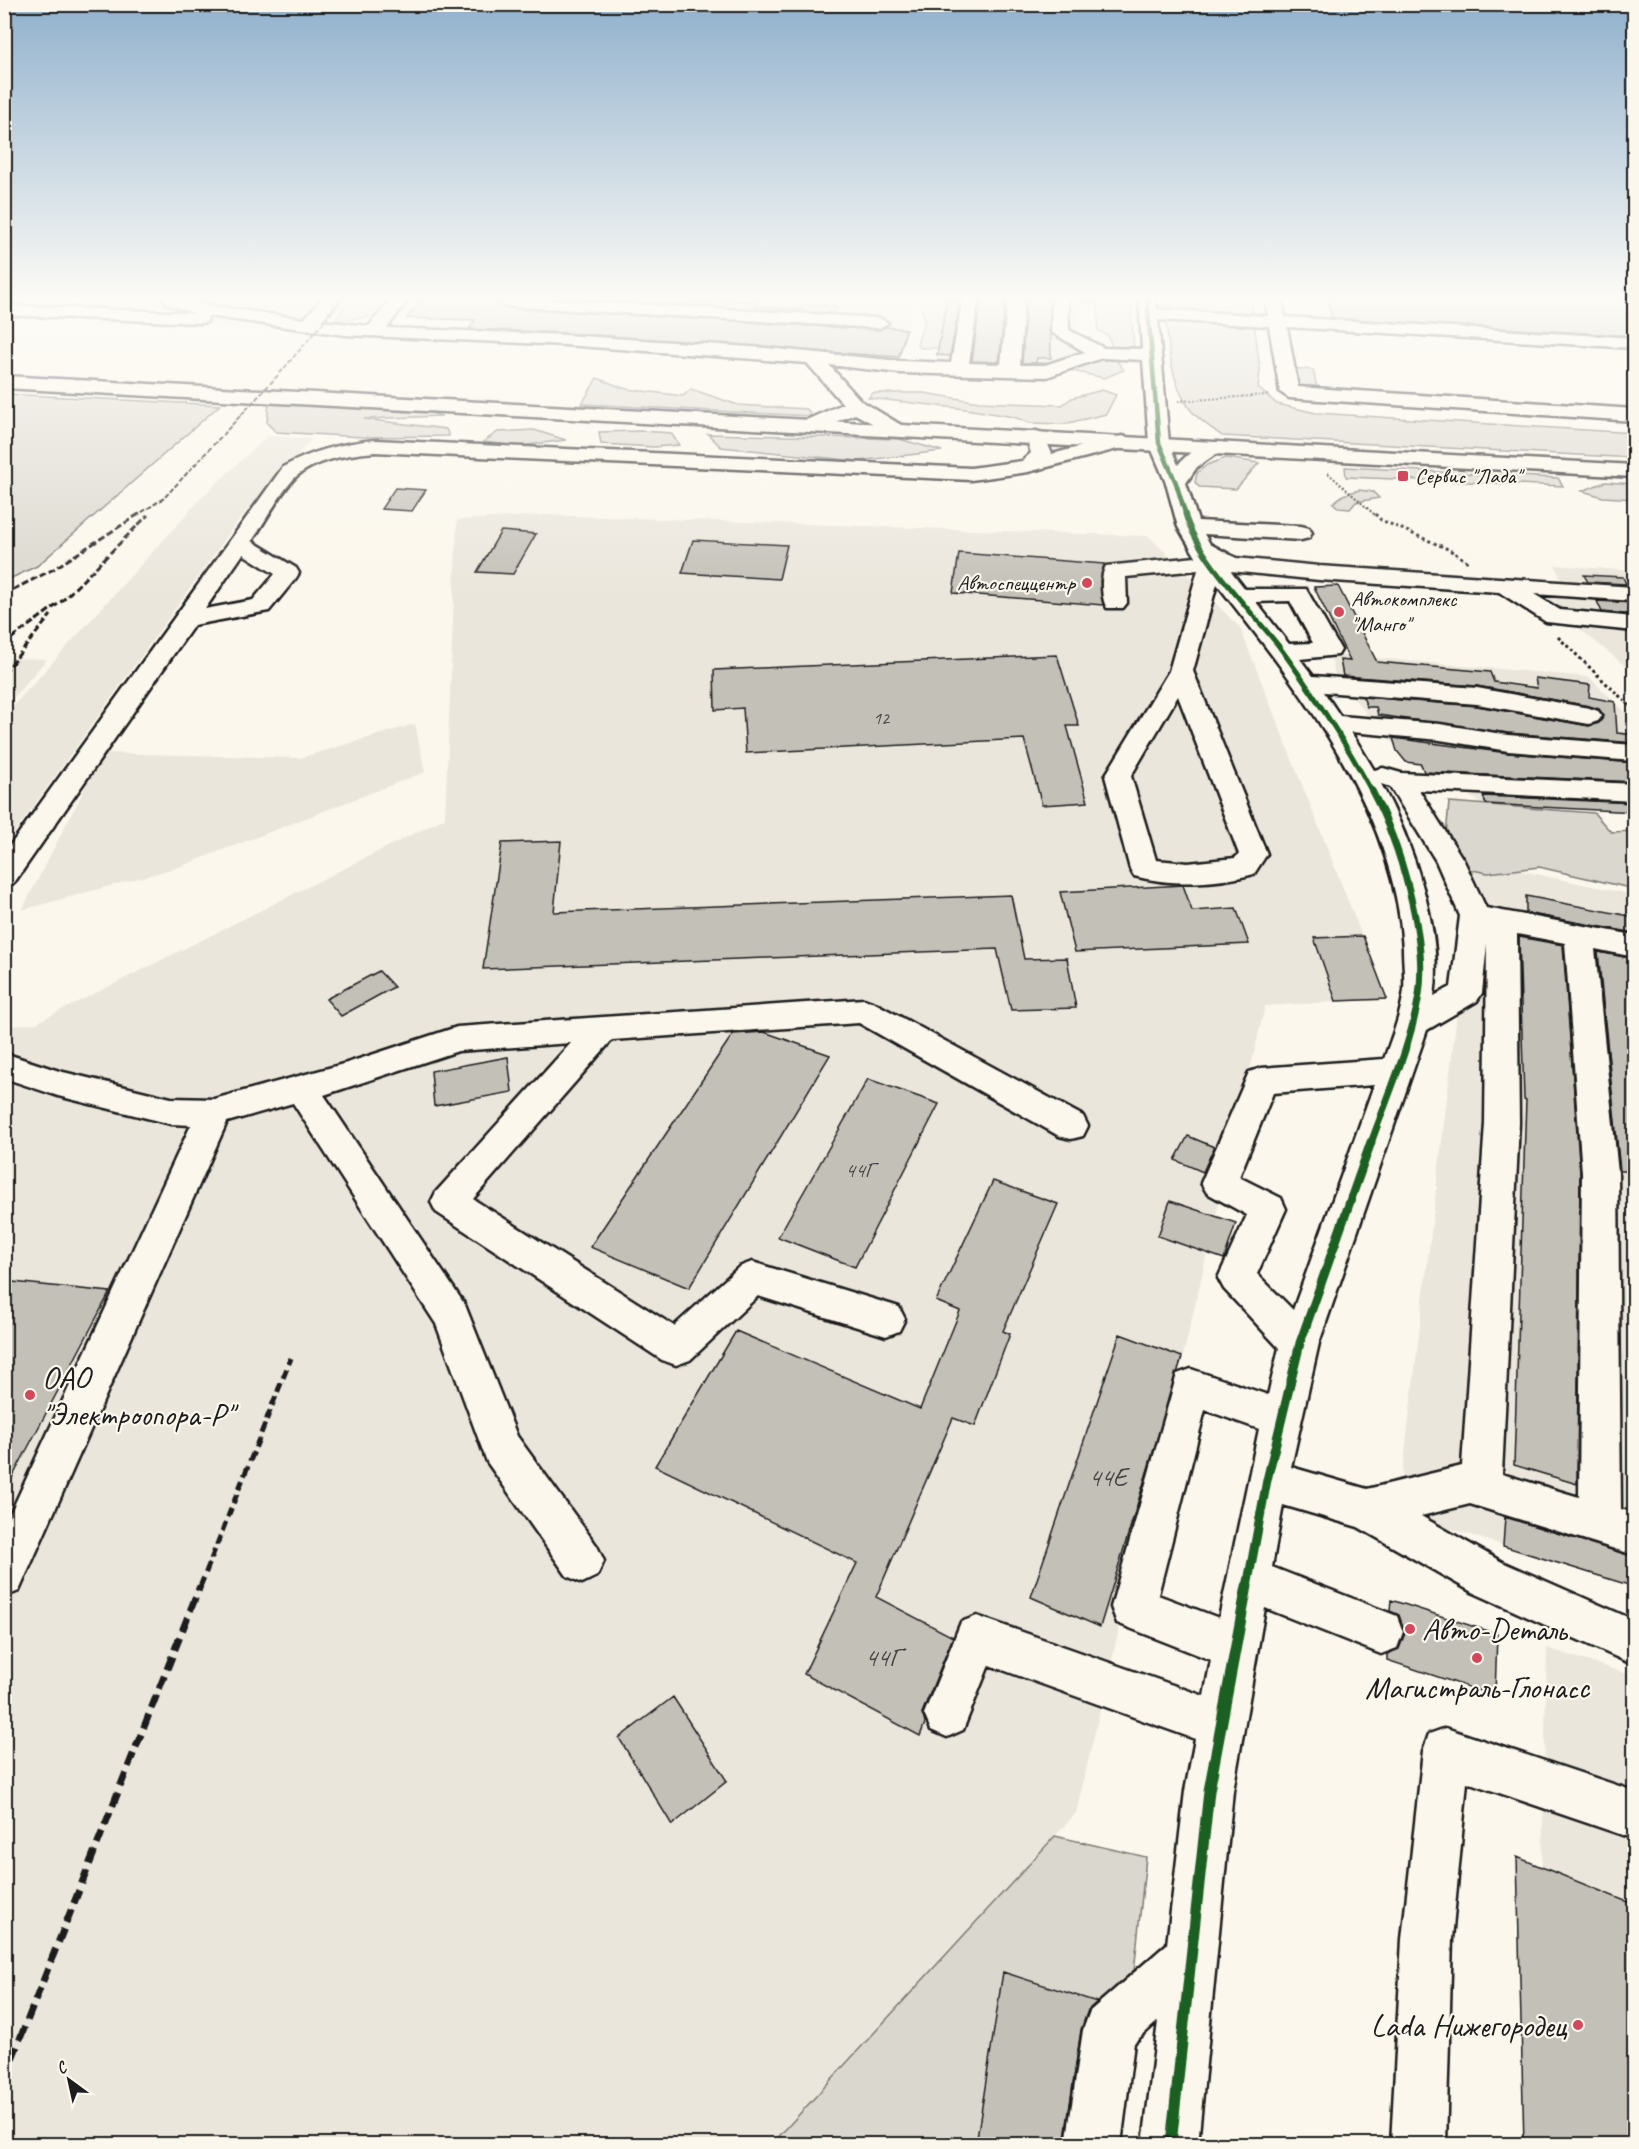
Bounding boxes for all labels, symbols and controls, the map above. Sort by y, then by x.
place label: Сервис "Лада" [1415,462,1525,490]
marker: Сервис "Лада" [1396,469,1410,483]
place label: Автоспеццентр [957,569,1077,597]
marker: Автоспеццентр [1080,576,1094,590]
place label: Автокомплекс "Манго" [1351,585,1458,638]
marker: Автокомплекс "Манго" [1332,605,1346,619]
house number: 12 [873,707,891,729]
house number: 44Г [845,1156,880,1184]
place label: ОАО "Электроопора-Р" [42,1357,239,1435]
marker: ОАО "Электроопора-Р" [23,1388,37,1402]
house number: 44Е [1088,1460,1131,1494]
place label: Авто-Dеталь [1422,1609,1569,1650]
marker: Авто-Dеталь [1403,1622,1417,1636]
house number: 44Г [865,1640,907,1674]
marker: Магистраль-Глонасс [1470,1651,1484,1665]
place label: Магистраль-Глонасс [1365,1667,1591,1708]
place label: Lada Нижегородец [1371,2005,1568,2046]
marker: Lada Нижегородец [1571,2018,1585,2032]
north arrow [39,2050,99,2110]
text: С [53,2057,72,2079]

